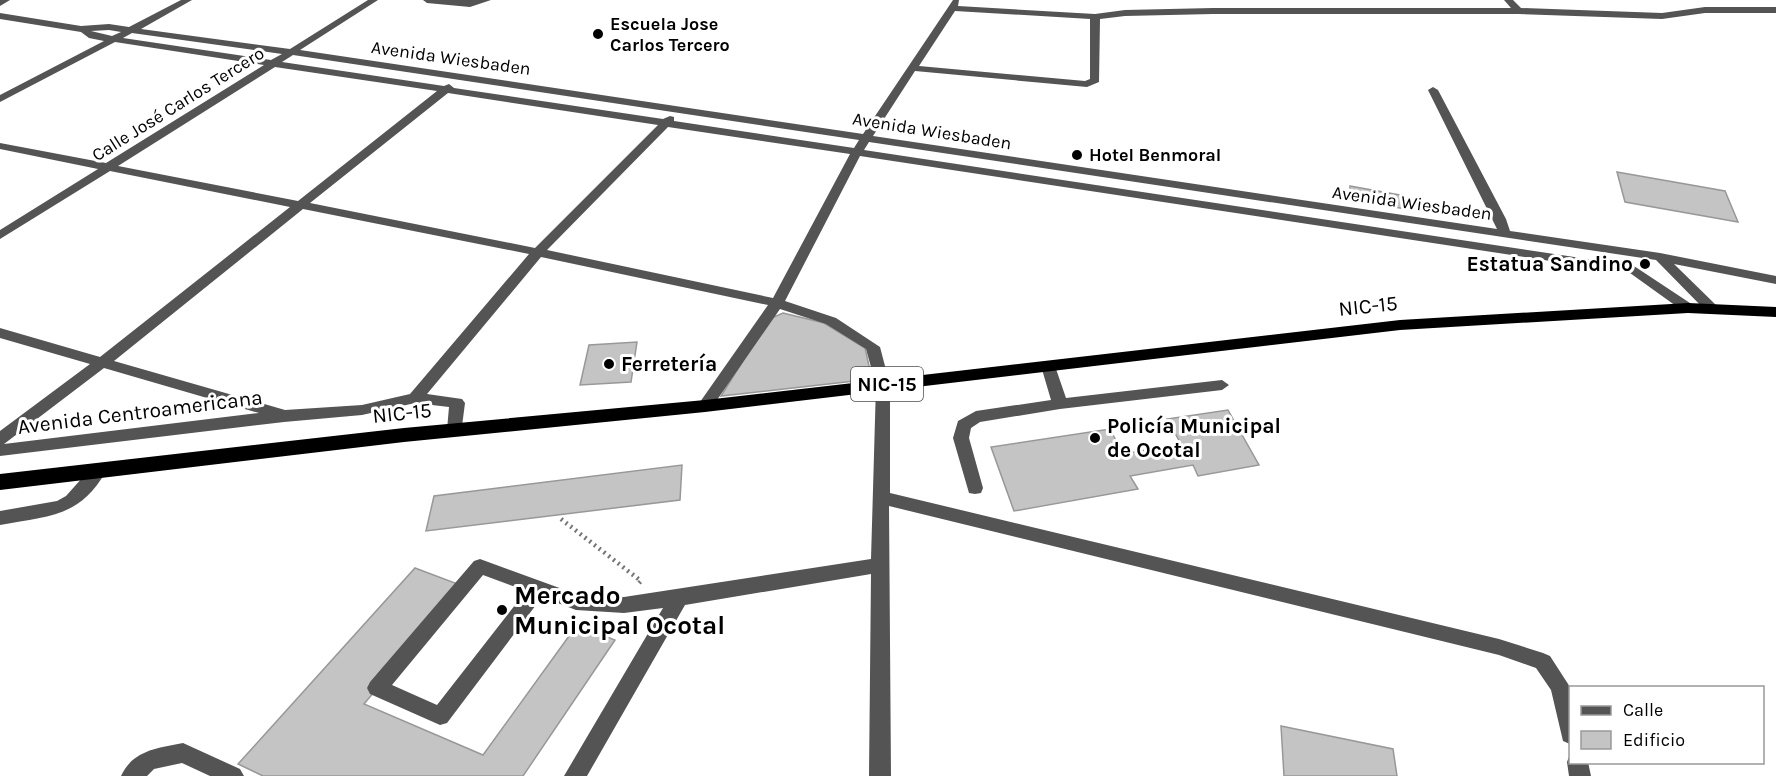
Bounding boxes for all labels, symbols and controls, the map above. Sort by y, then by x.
place label: Escuela Jose Carlos Tercero [610,13,730,56]
marker: Escuela Jose Carlos Tercero [591,27,605,41]
street label: Avenida Wiesbaden [370,36,532,80]
street label: Calle José Carlos Tercero [88,42,268,166]
street label: Avenida Wiesbaden [851,108,1013,154]
place label: Hotel Benmoral [1089,144,1221,166]
marker: Hotel Benmoral [1070,148,1084,162]
street label: Avenida Wiesbaden [1331,181,1493,225]
place label: Estatua Sandino [1466,252,1633,276]
marker: Estatua Sandino [1638,257,1652,271]
street label: NIC-15 [1337,291,1399,321]
place label: Ferretería [621,352,717,376]
marker: Ferretería [602,357,616,371]
road number: NIC-15 [851,367,923,401]
street label: Avenida Centroamericana [16,385,264,439]
street label: NIC-15 [371,398,433,428]
place label: Policía Municipal de Ocotal [1107,414,1281,462]
marker: Policía Municipal de Ocotal [1088,431,1102,445]
place label: Mercado Municipal Ocotal [514,580,725,641]
marker: Mercado Municipal Ocotal [495,603,509,617]
legend [1569,686,1764,764]
text: Calle [1623,699,1663,721]
text: Edificio [1623,729,1685,751]

